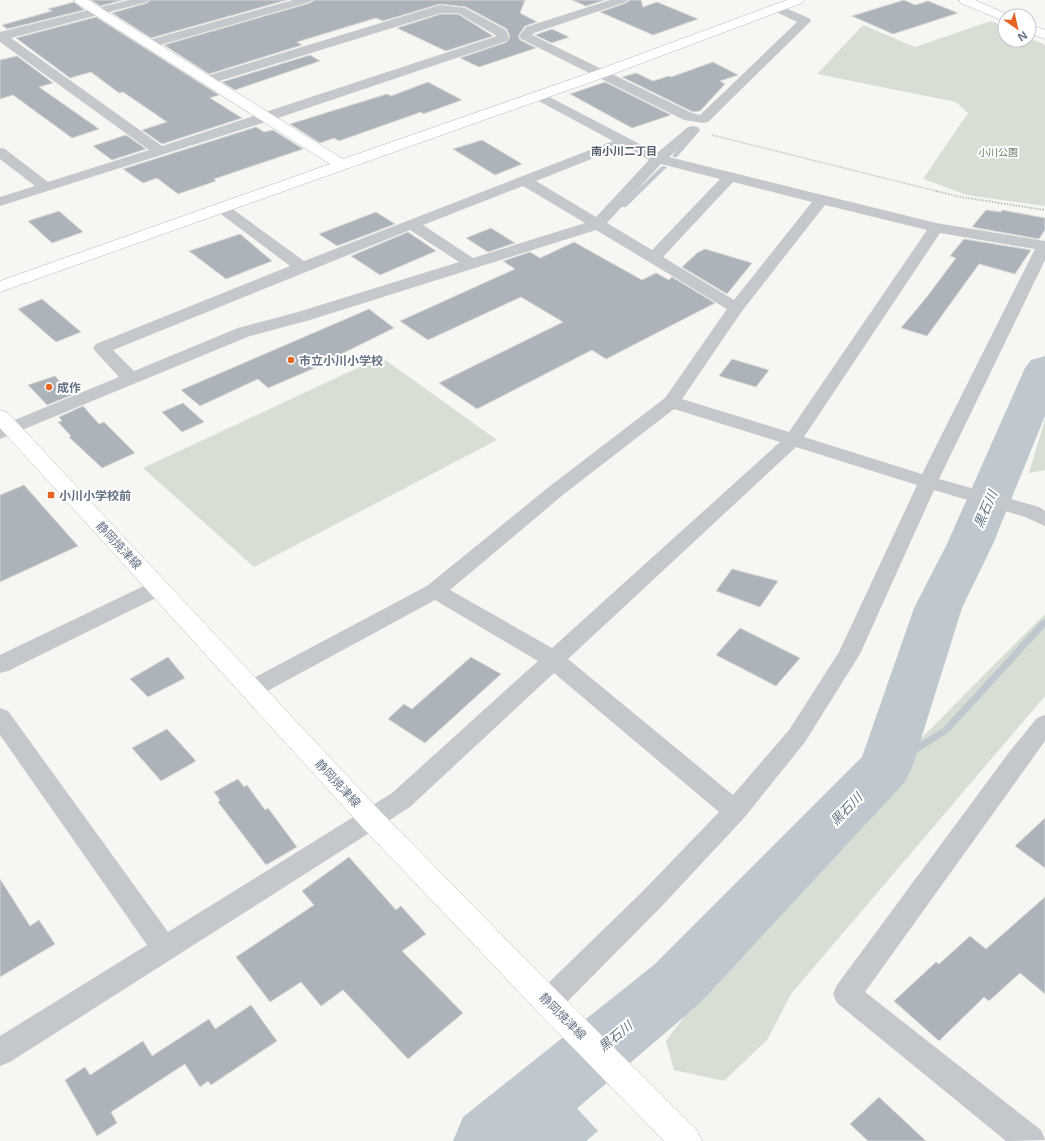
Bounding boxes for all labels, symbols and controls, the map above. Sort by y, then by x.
north arrow [997,8,1037,48]
text: N [1015,28,1031,45]
district label: 南小川二丁目 [591,143,657,158]
park label: 小川公園 [978,145,1018,159]
place label: 市立小川小学校 [299,352,383,369]
marker: 市立小川小学校 [286,355,296,365]
place label: 成作 [57,379,81,396]
marker: 成作 [44,382,54,392]
water label: 黒石川 [969,486,1002,530]
place label: 小川小学校前 [59,487,131,504]
marker: 小川小学校前 [46,490,56,500]
street label: 静岡焼津線 [92,517,146,573]
street label: 静岡焼津線 [311,755,365,811]
water label: 黒石川 [826,787,867,829]
street label: 静岡焼津線 [536,989,590,1043]
water label: 黒石川 [594,1015,637,1055]

